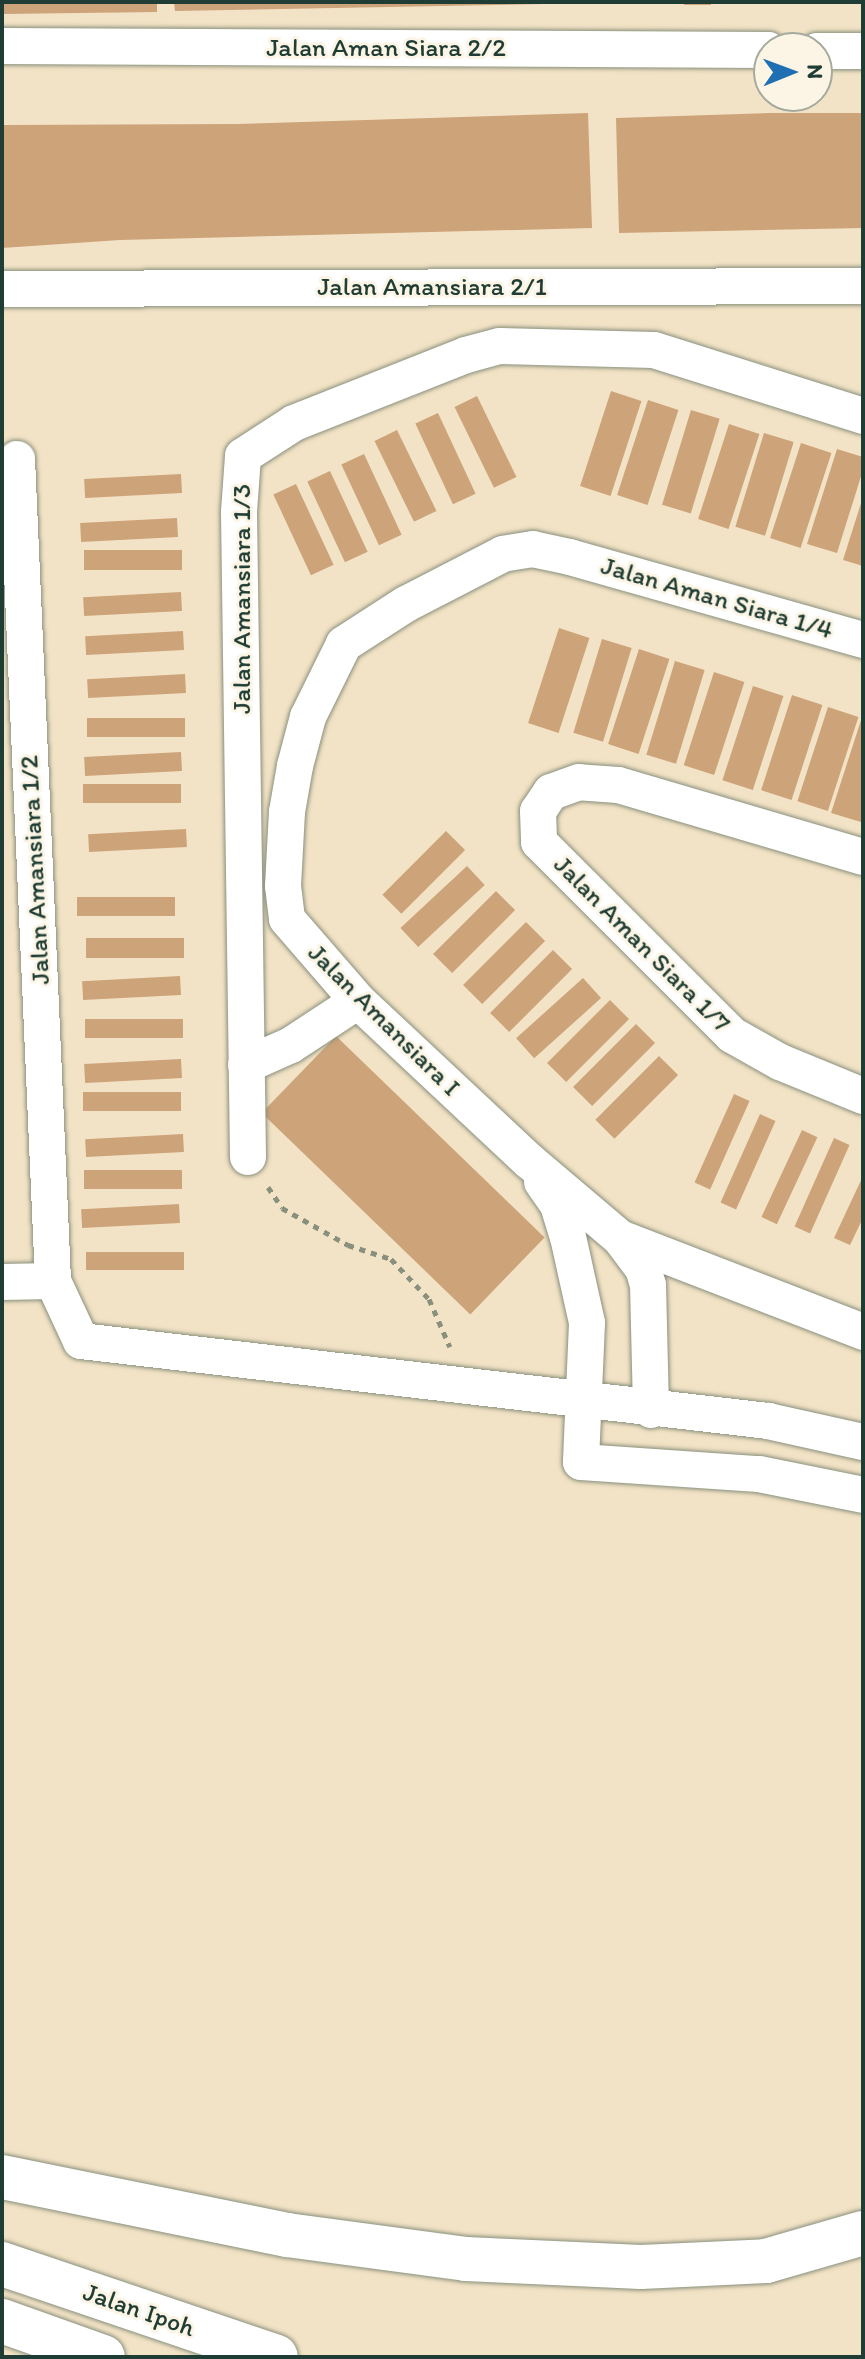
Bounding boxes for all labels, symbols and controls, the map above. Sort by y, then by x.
street label: Jalan Aman Siara 2/2 [266,32,506,64]
north arrow [753,32,833,112]
text: N [802,64,829,79]
street label: Jalan Amansiara 2/1 [317,271,547,303]
street label: Jalan Amansiara 1/3 [226,484,258,714]
street label: Jalan Aman Siara 1/4 [598,550,836,646]
street label: Jalan Amansiara 1/2 [13,754,57,986]
street label: Jalan Aman Siara 1/7 [547,849,737,1039]
street label: Jalan Amansiara I [301,937,467,1103]
street label: Jalan Ipoh [79,2276,199,2344]

